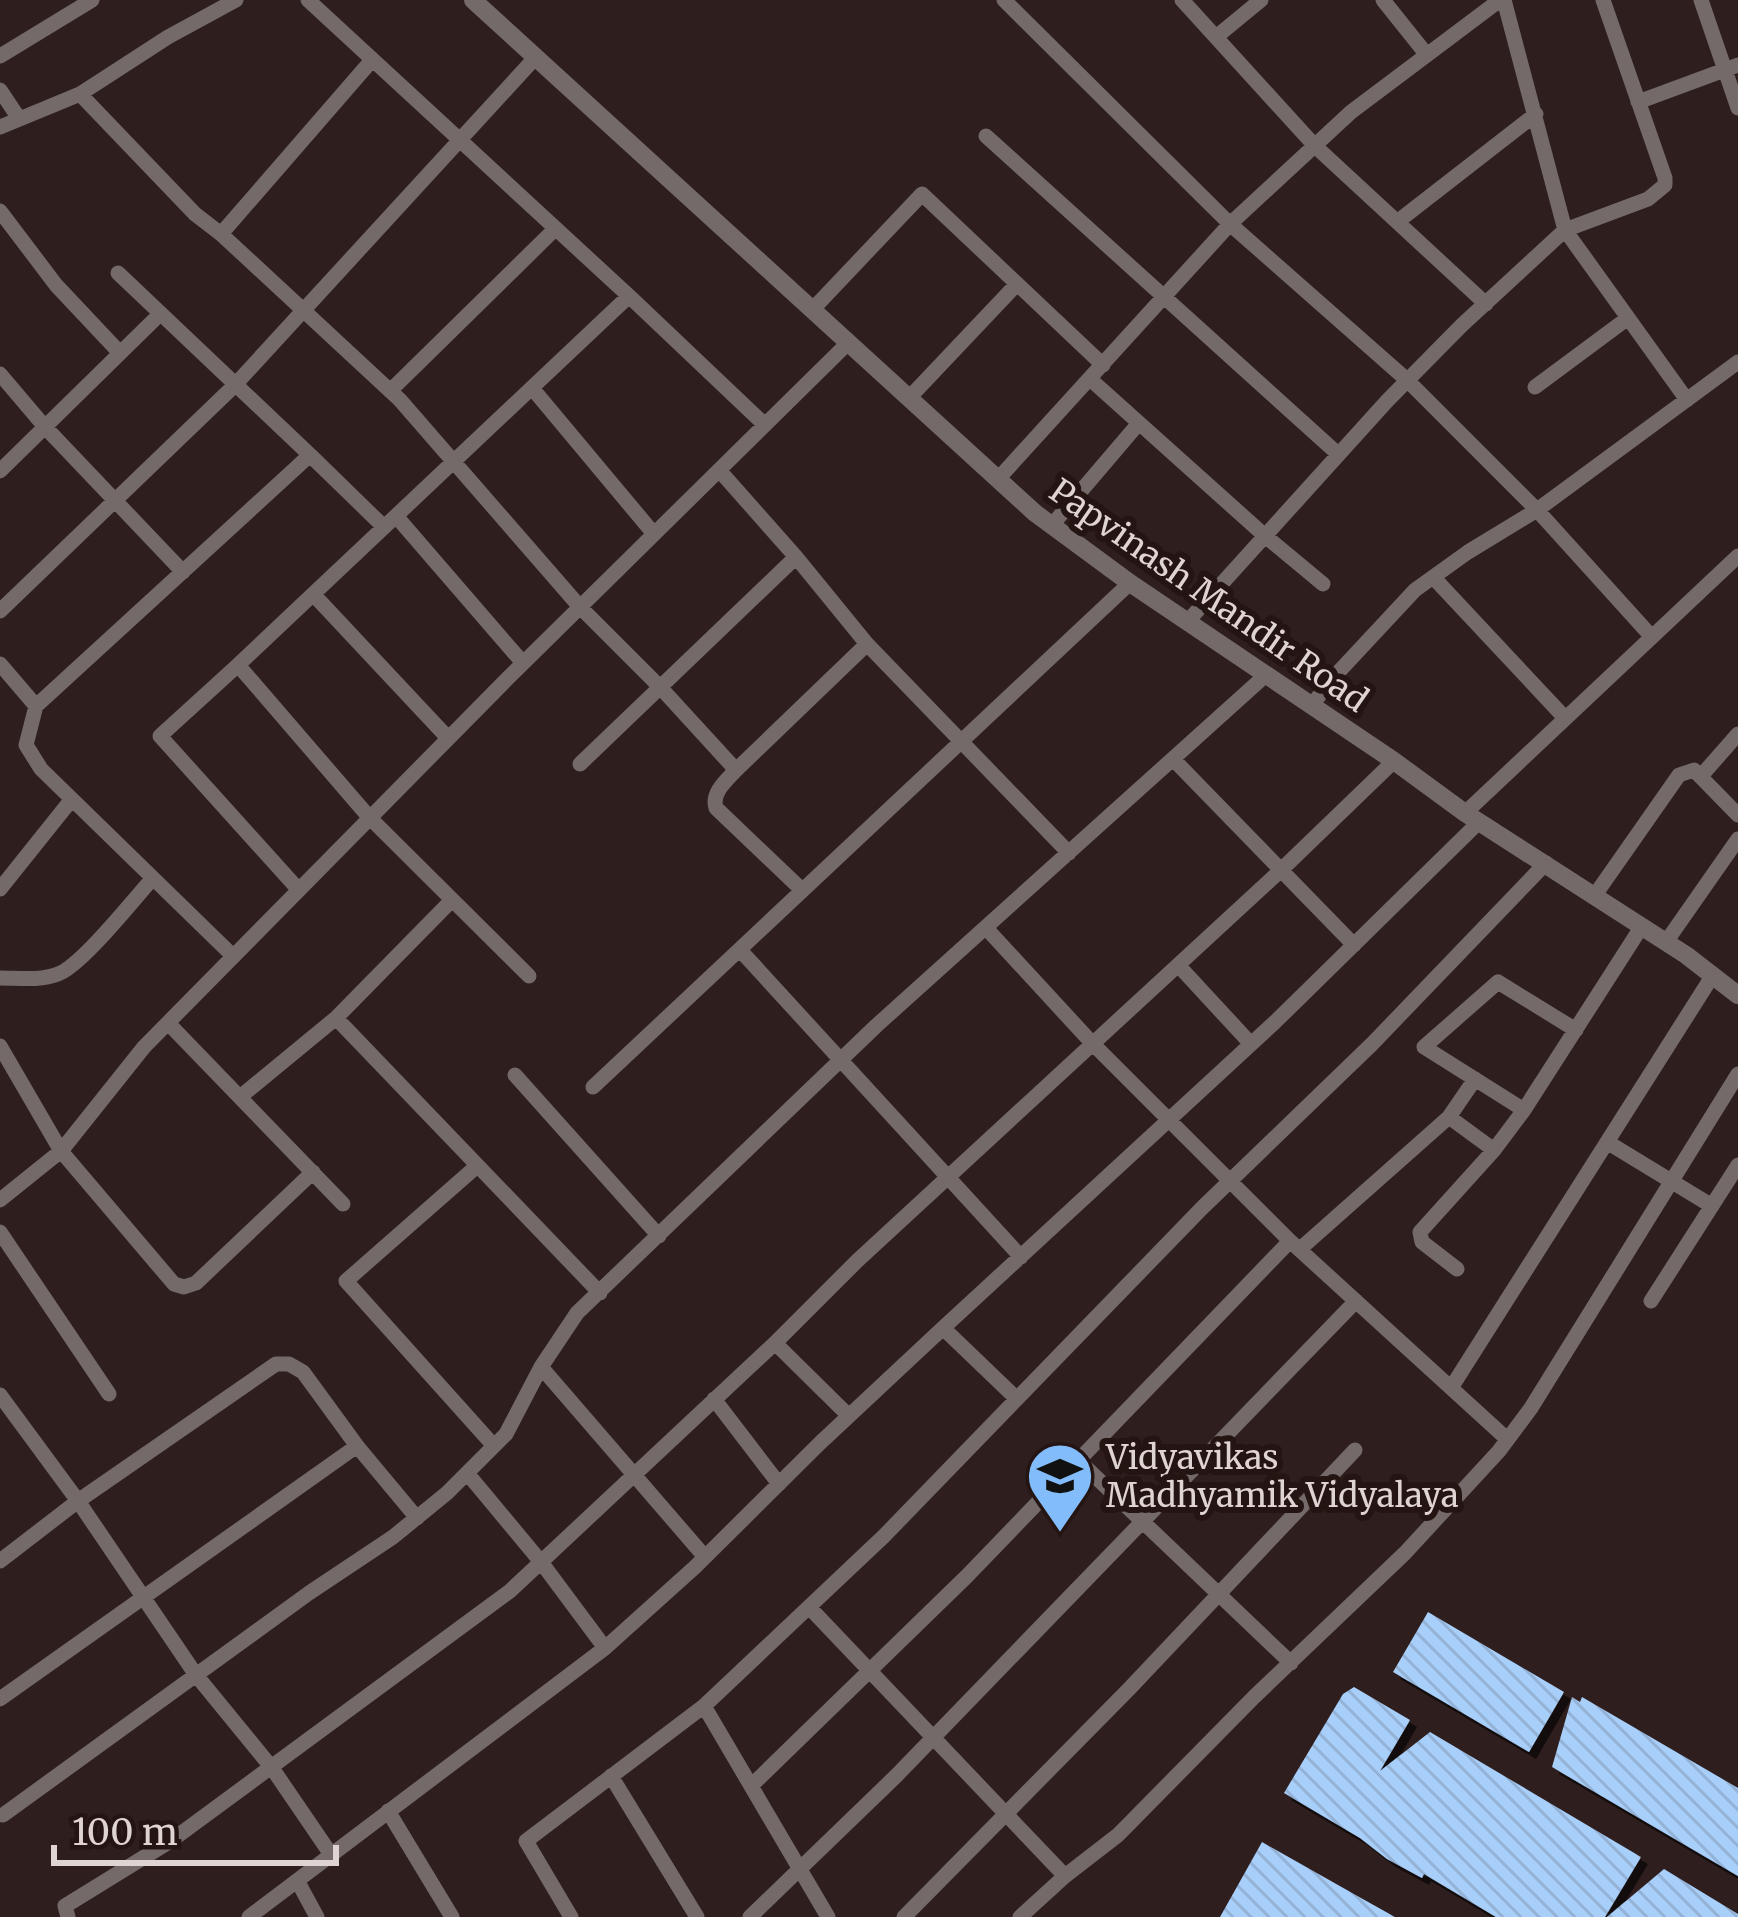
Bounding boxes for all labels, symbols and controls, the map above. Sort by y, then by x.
street label: Papvinash Mandir Road [1042,470,1376,721]
place label: Vidyavikas Madhyamik Vidyalaya [1105,1437,1459,1516]
school or university icon: Vidyavikas Madhyamik Vidyalaya [1025,1441,1095,1535]
scale bar [54,1791,336,1865]
text: 100 m [72,1810,178,1855]

